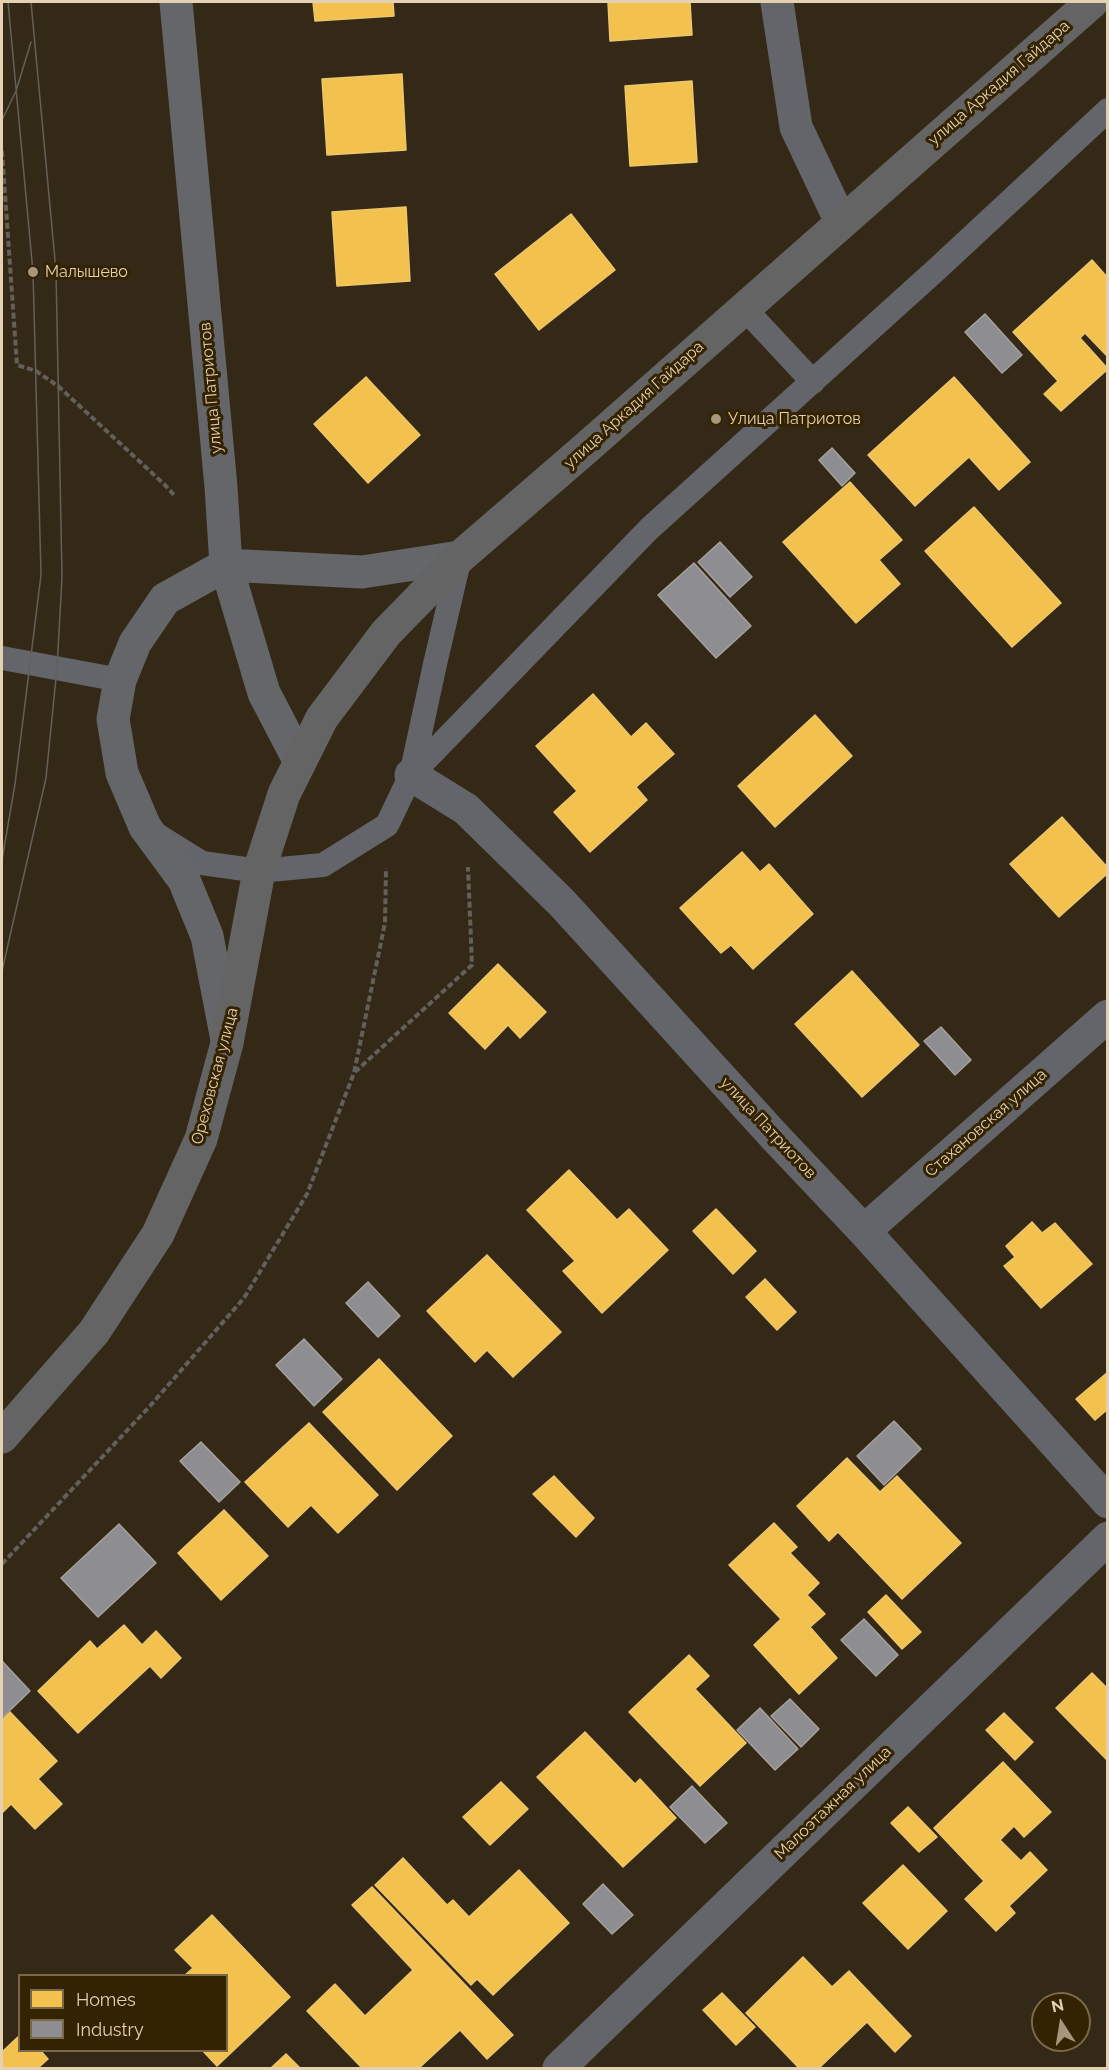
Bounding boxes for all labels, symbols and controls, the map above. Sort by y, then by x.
street label: улица Аркадия Гайдара [924,16,1074,150]
place label: Малышево [45,262,128,282]
marker: Малышево [26,265,40,279]
street label: улица Патриотов [196,322,226,454]
street label: улица Аркадия Гайдара [560,337,708,473]
place label: Улица Патриотов [728,409,861,429]
marker: Улица Патриотов [709,412,723,426]
street label: Ореховская улица [188,1006,242,1146]
street label: Стахановская улица [921,1065,1051,1181]
street label: улица Патриотов [716,1073,820,1183]
street label: Малоэтажная улица [771,1742,895,1864]
legend [18,1974,228,2052]
text: Homes [76,1989,136,2010]
north arrow [1031,1992,1091,2052]
text: N [1050,1995,1066,2016]
text: Industry [76,2019,144,2040]

